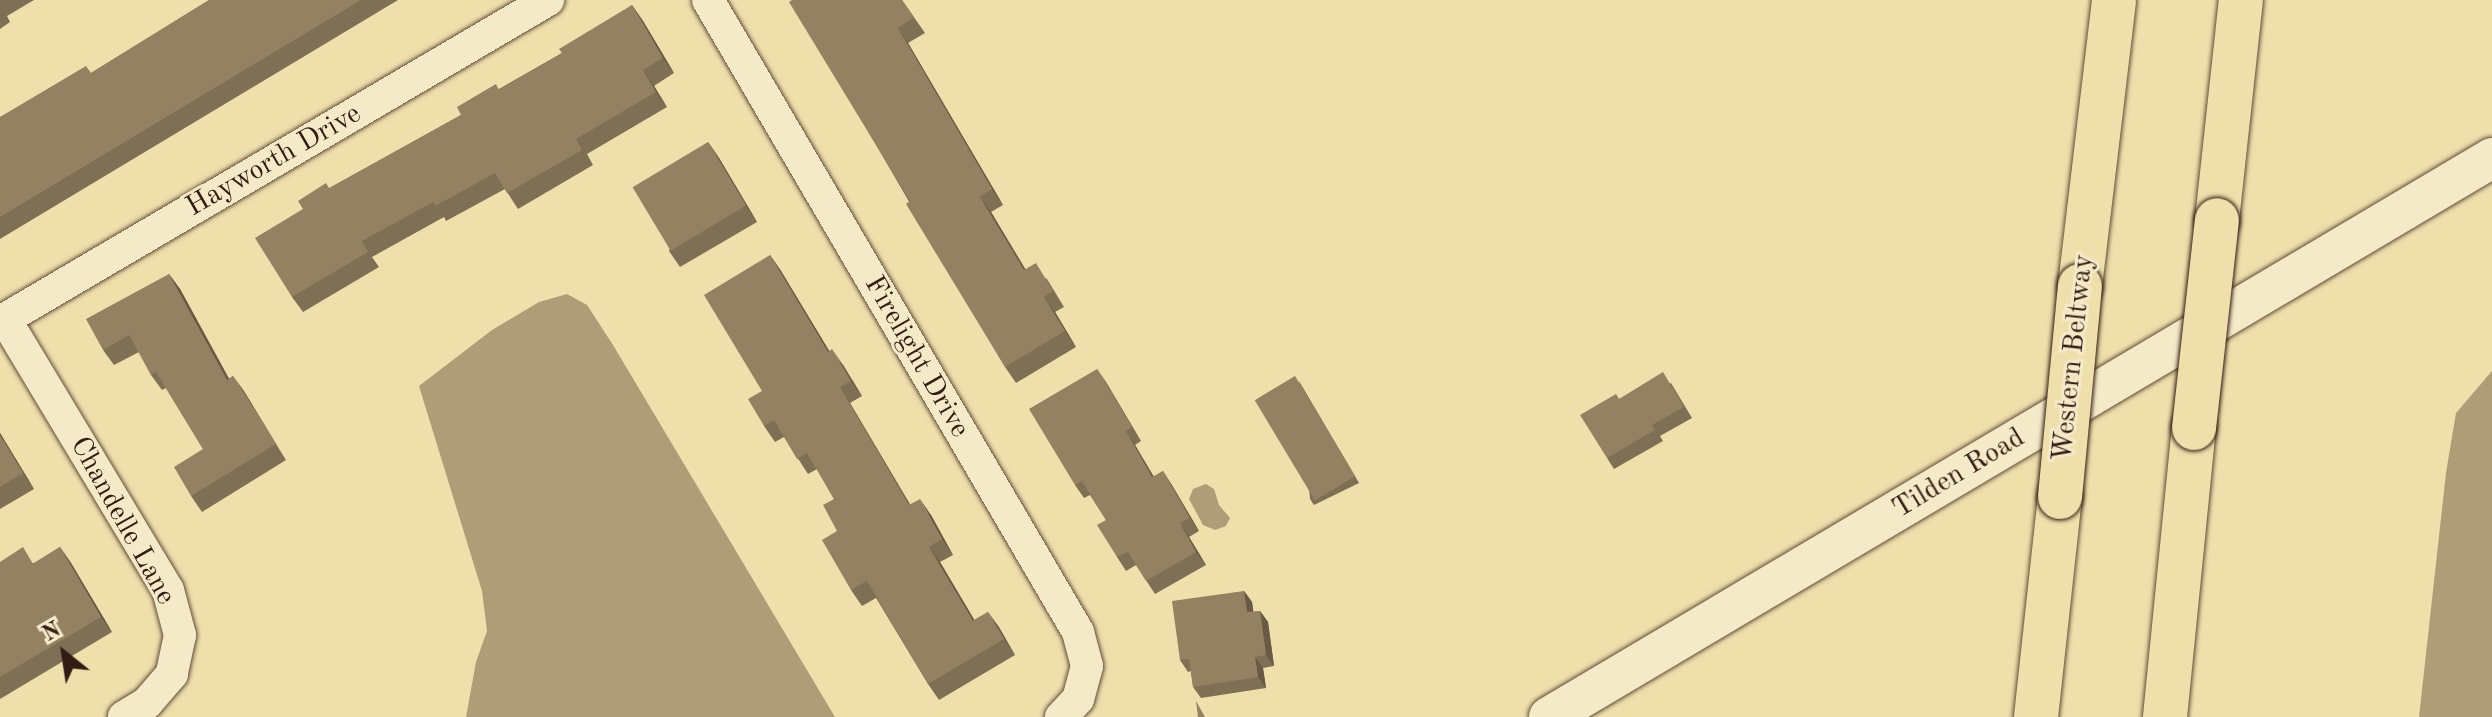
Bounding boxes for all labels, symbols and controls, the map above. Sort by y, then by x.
street label: Hayworth Drive [181,97,367,225]
street label: Western Beltway [2046,253,2102,463]
street label: Firelight Drive [856,270,976,444]
street label: Tilden Road [1887,421,2031,527]
street label: Chandelle Lane [62,431,182,611]
north arrow [24,613,104,693]
text: N [39,618,65,646]

